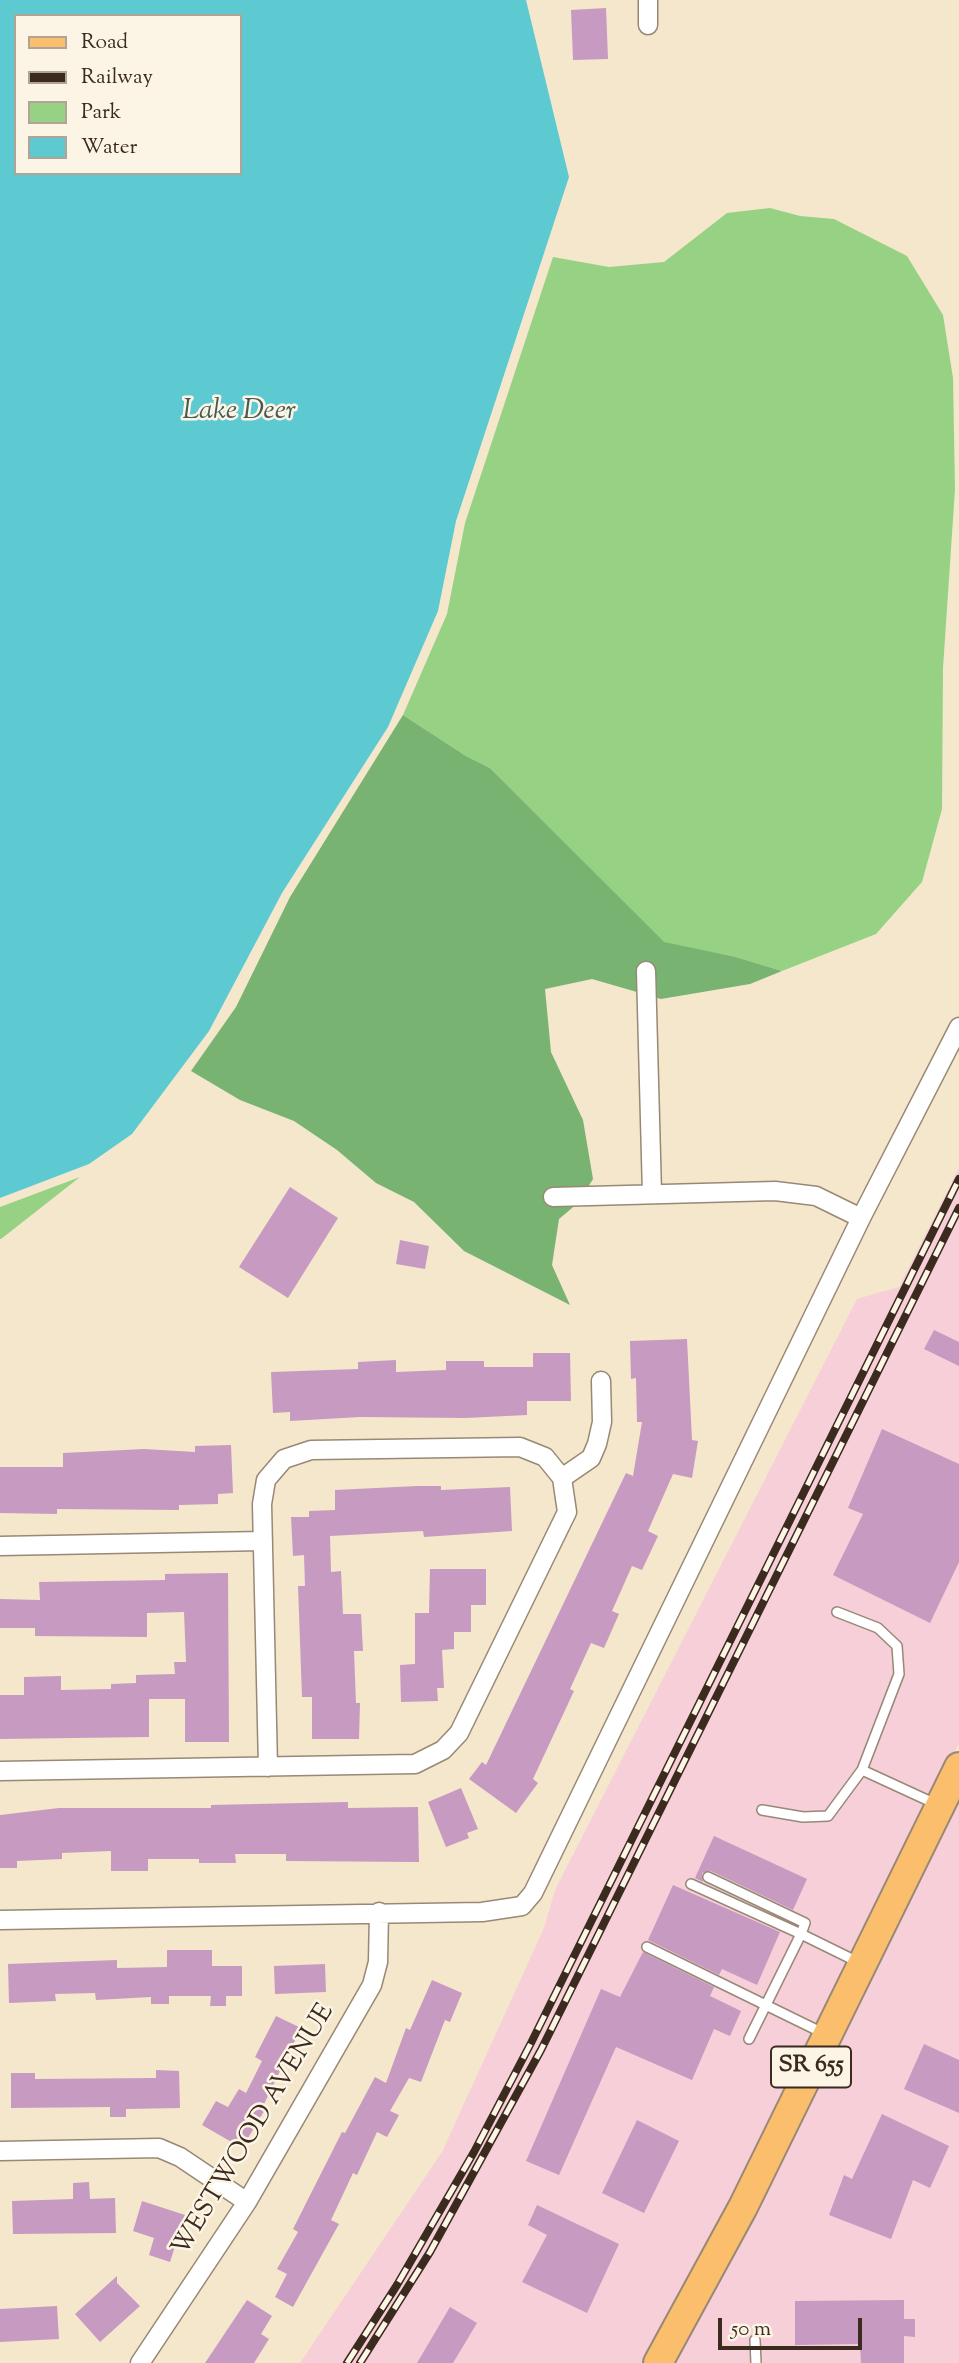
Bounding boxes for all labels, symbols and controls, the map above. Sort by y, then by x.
legend [14,14,242,175]
text: Road [81,28,128,58]
text: Railway [81,63,153,93]
text: Park [81,98,121,128]
text: Water [81,133,137,163]
water label: Lake Deer [182,396,296,430]
street label: WESTWOOD AVENUE [167,1999,343,2263]
road number: SR 655 [771,2046,851,2088]
scale bar [721,2304,864,2348]
text: 50 m [731,2315,771,2345]

